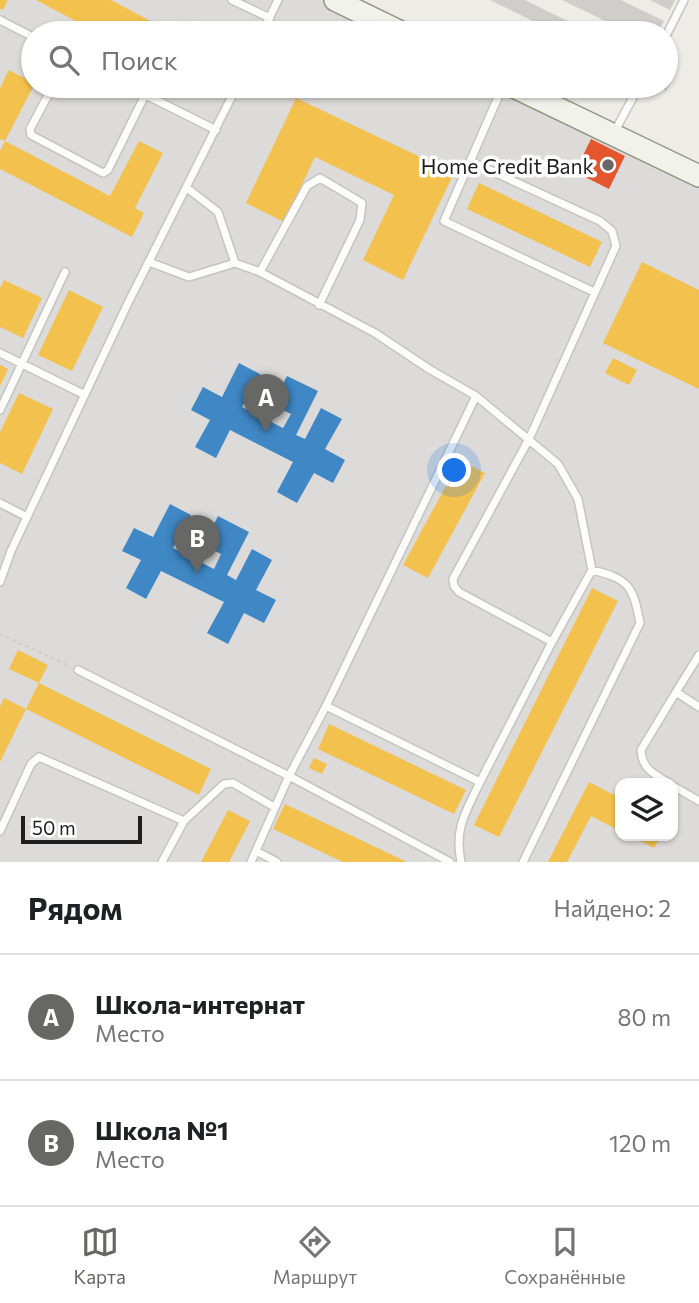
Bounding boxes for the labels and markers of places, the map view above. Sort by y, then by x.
place label: Home Credit Bank [421,153,594,178]
marker: Home Credit Bank [600,157,616,173]
pin: A [243,374,289,432]
pin: B [174,515,220,573]

